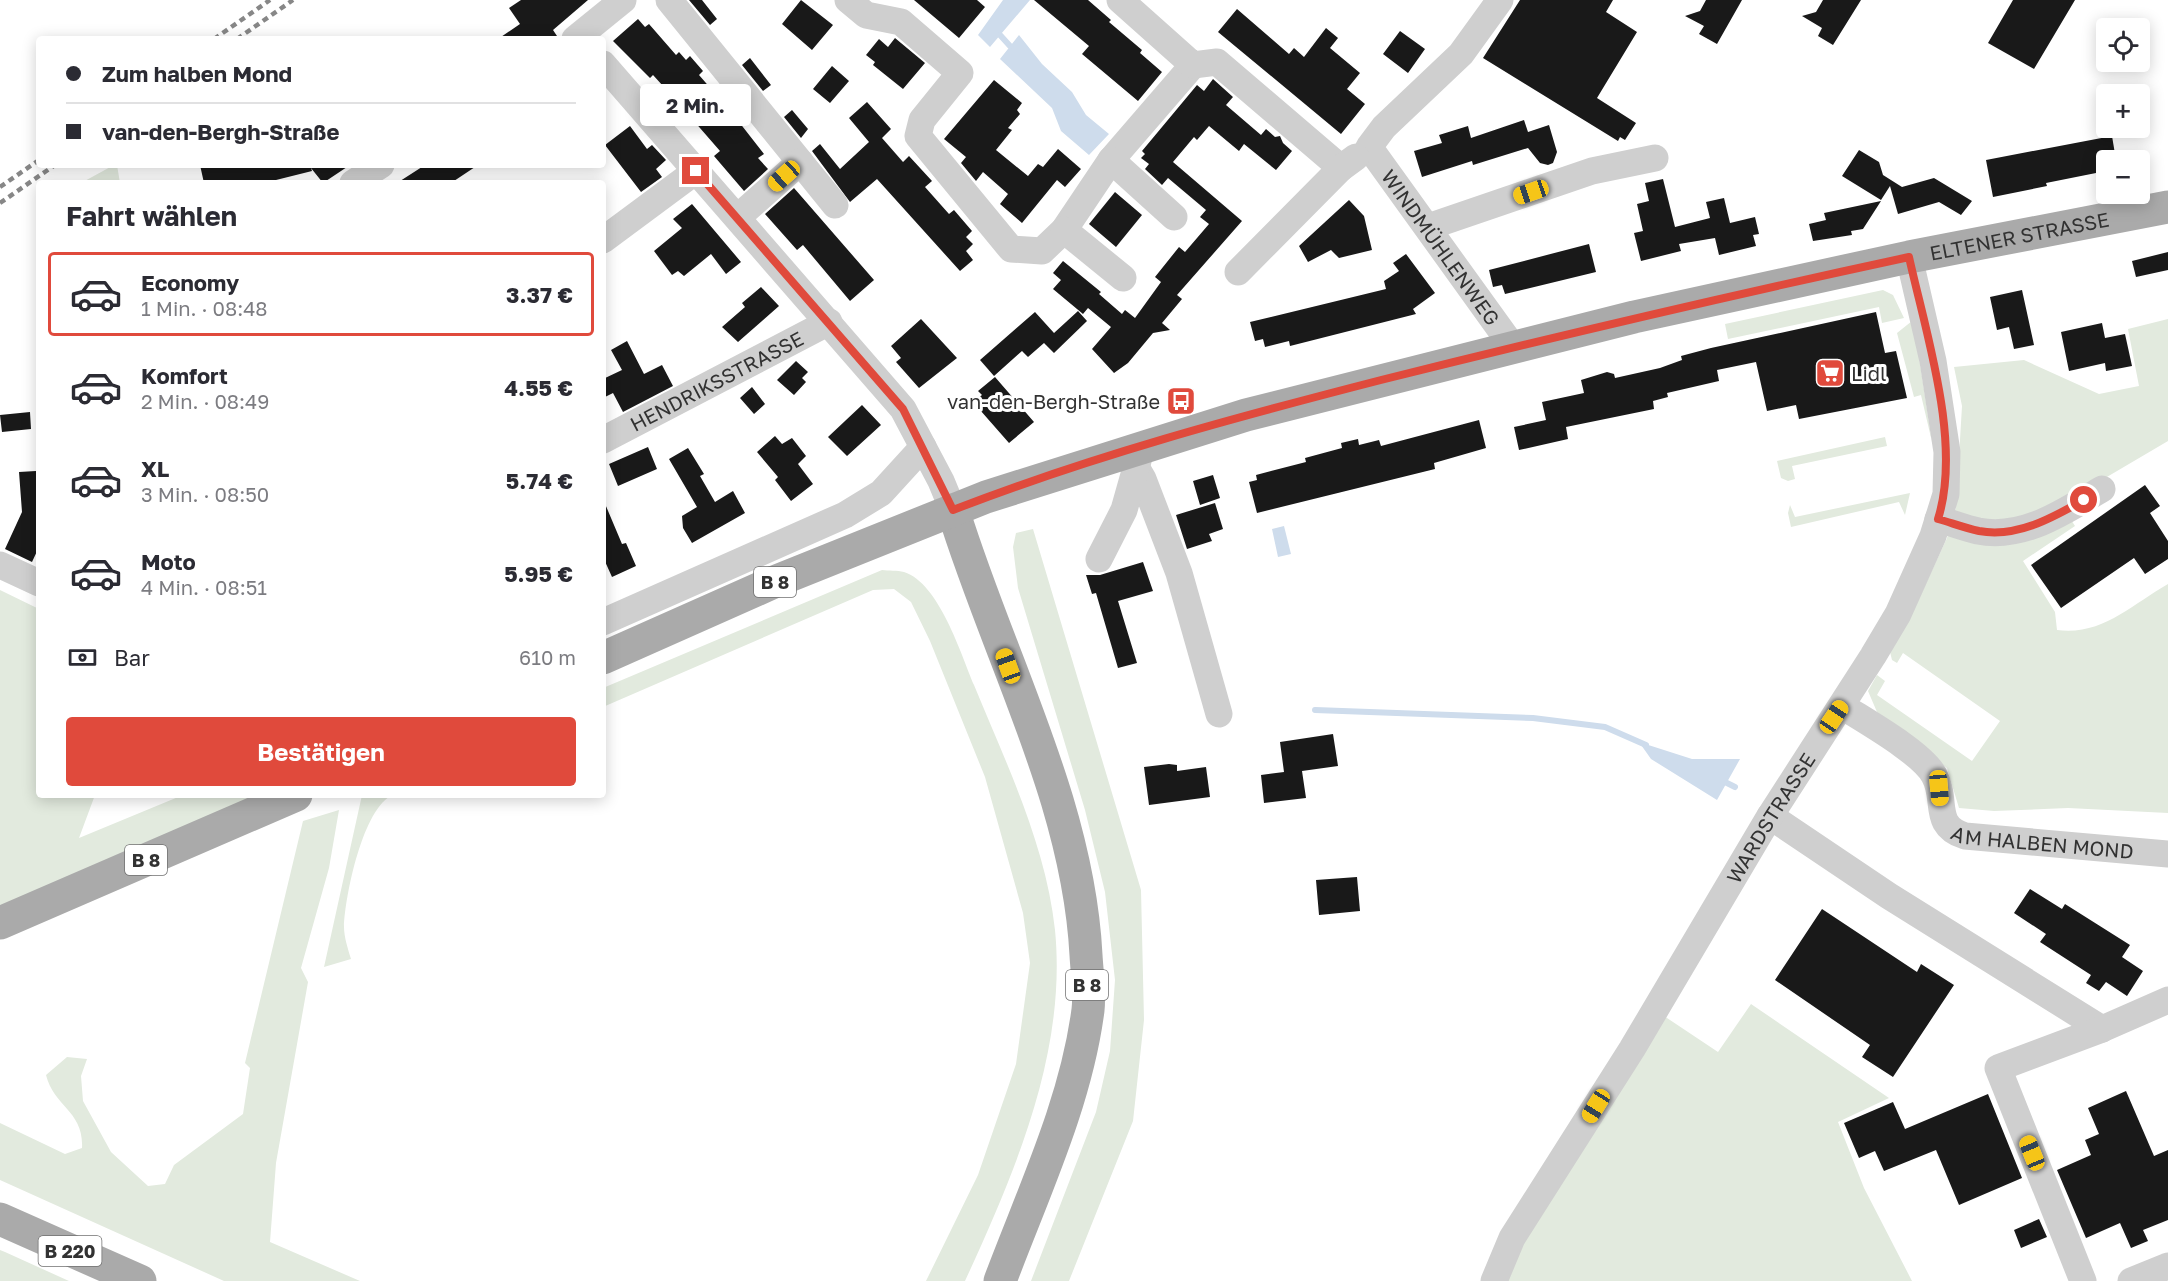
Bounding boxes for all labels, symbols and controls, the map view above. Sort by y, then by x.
map controls [2096,18,2150,204]
button: locate [2096,18,2150,72]
text: Zum halben Mond [102,60,292,87]
callout: 2 Min. [640,84,752,126]
button: + [2096,84,2150,138]
text: 2 Min. [666,93,725,117]
text: van-den-Bergh-Straße [102,118,339,145]
button: − [2096,150,2150,204]
route end [682,157,709,184]
car [765,157,803,195]
street label: WINDMÜHLENWEG [1377,165,1505,330]
car [1511,178,1551,206]
text: Fahrt wählen [66,200,237,232]
street label: ELTENER STRASSE [1927,207,2111,265]
icon: car [69,267,123,321]
text: Economy [141,269,239,296]
text: 3.37 € [506,281,573,308]
text: 1 Min. · 08:48 [141,296,268,320]
street label: HENDRIKSSTRASSE [626,326,807,436]
supermarket icon: Lidl [1814,357,1846,389]
icon: car [69,360,123,414]
place label: Lidl [1851,361,1886,385]
text: Komfort [141,362,228,389]
text: 4.55 € [504,374,573,401]
bus stop icon: van-den-Bergh-Straße [1165,385,1197,417]
text: 2 Min. · 08:49 [141,389,269,413]
place label: van-den-Bergh-Straße [947,389,1160,413]
icon: car [69,453,123,507]
text: XL [141,455,169,482]
text: 5.74 € [506,467,573,494]
text: 3 Min. · 08:50 [141,482,269,506]
route start [2070,486,2097,513]
icon: car [69,546,123,600]
text: Moto [141,548,196,575]
text: 5.95 € [504,560,573,587]
road number: B 8 [754,567,796,597]
text: 4 Min. · 08:51 [141,575,267,599]
icon: cash [66,641,99,674]
text: Bar [114,644,150,671]
text: 610 m [519,645,576,669]
car [993,646,1023,686]
car [1816,697,1852,737]
button: Bestätigen [66,717,576,786]
street label: WARDSTRASSE [1721,748,1820,887]
car [1928,769,1950,807]
street label: AM HALBEN MOND [1948,820,2135,863]
road number: B 8 [125,845,167,875]
road number: B 8 [1066,970,1108,1000]
car [1579,1086,1613,1126]
car [2017,1133,2047,1173]
road number: B 220 [38,1236,101,1266]

